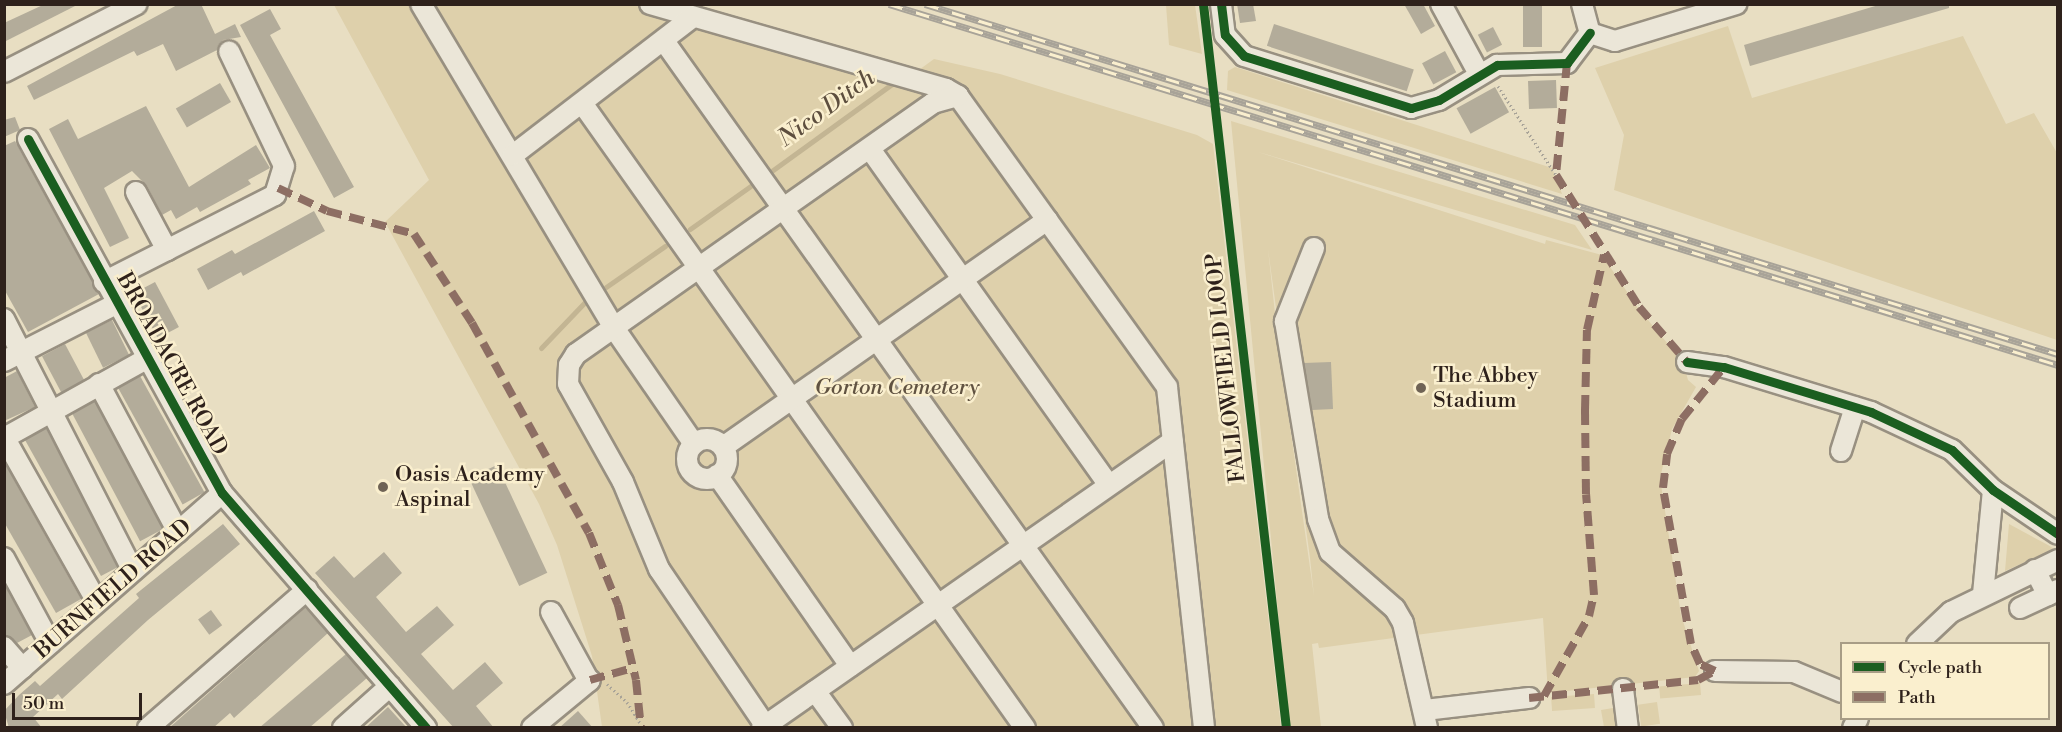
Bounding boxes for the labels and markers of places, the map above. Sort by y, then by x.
place label: The Abbey Stadium [1433,362,1538,414]
marker: The Abbey Stadium [1414,381,1428,395]
place label: Oasis Academy Aspinal [395,461,545,512]
marker: Oasis Academy Aspinal [376,480,390,494]

